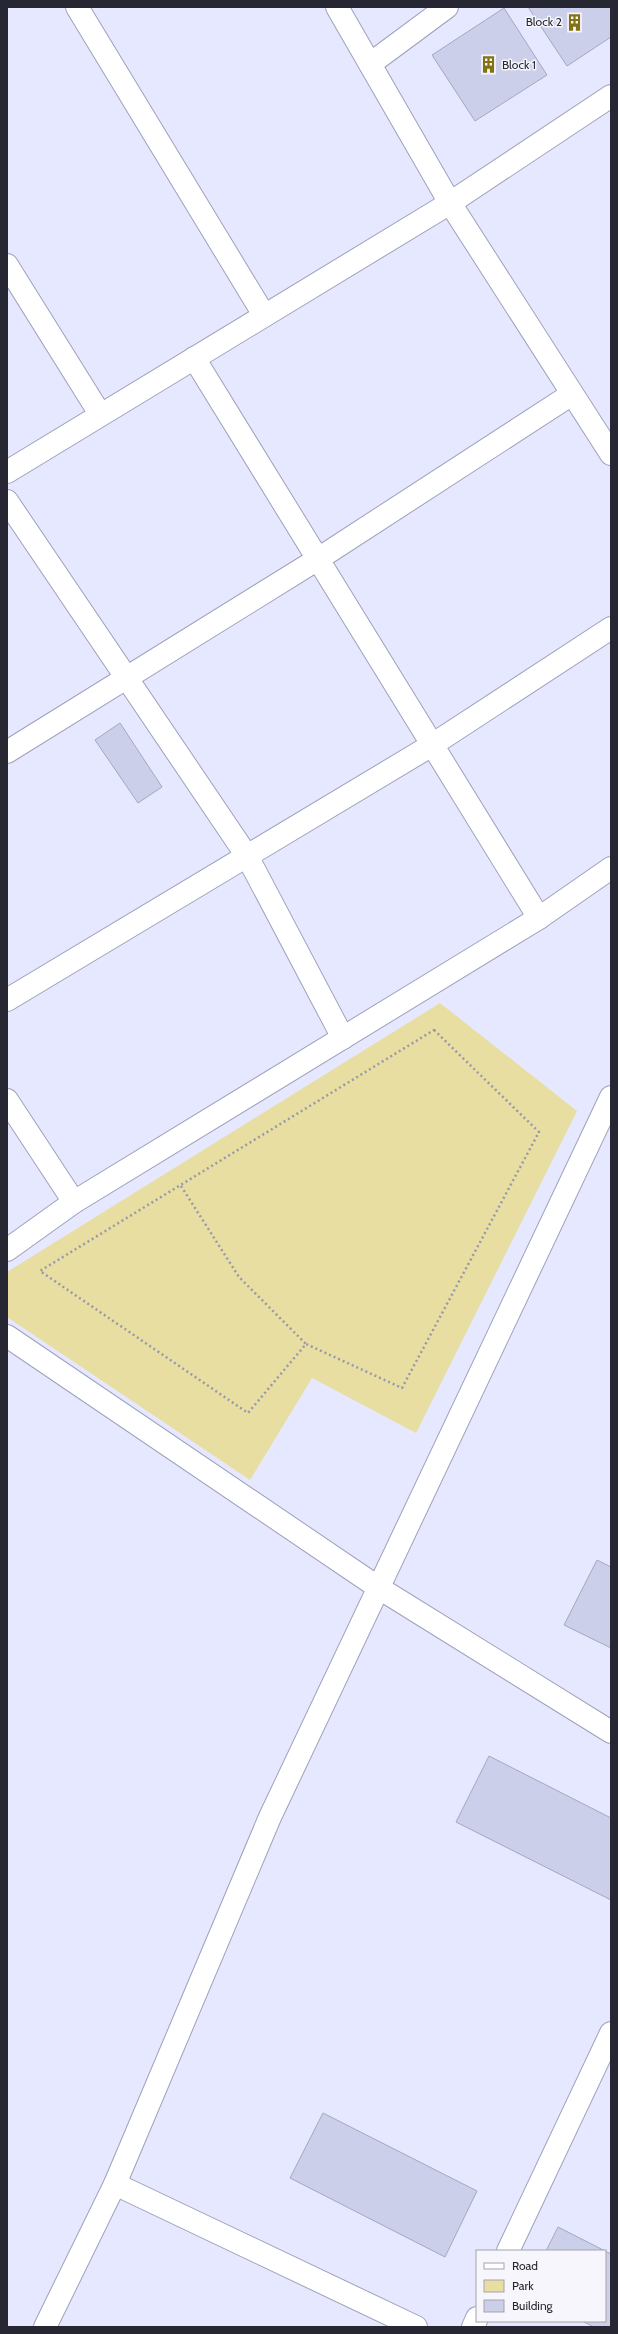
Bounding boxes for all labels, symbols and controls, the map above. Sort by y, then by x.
building icon: Block 2 [565,12,585,32]
place label: Block 2 [526,14,562,29]
building icon: Block 1 [479,55,499,75]
place label: Block 1 [502,57,536,72]
legend [476,2250,606,2322]
text: Road [512,2258,538,2273]
text: Park [512,2278,534,2293]
text: Building [512,2298,554,2313]

